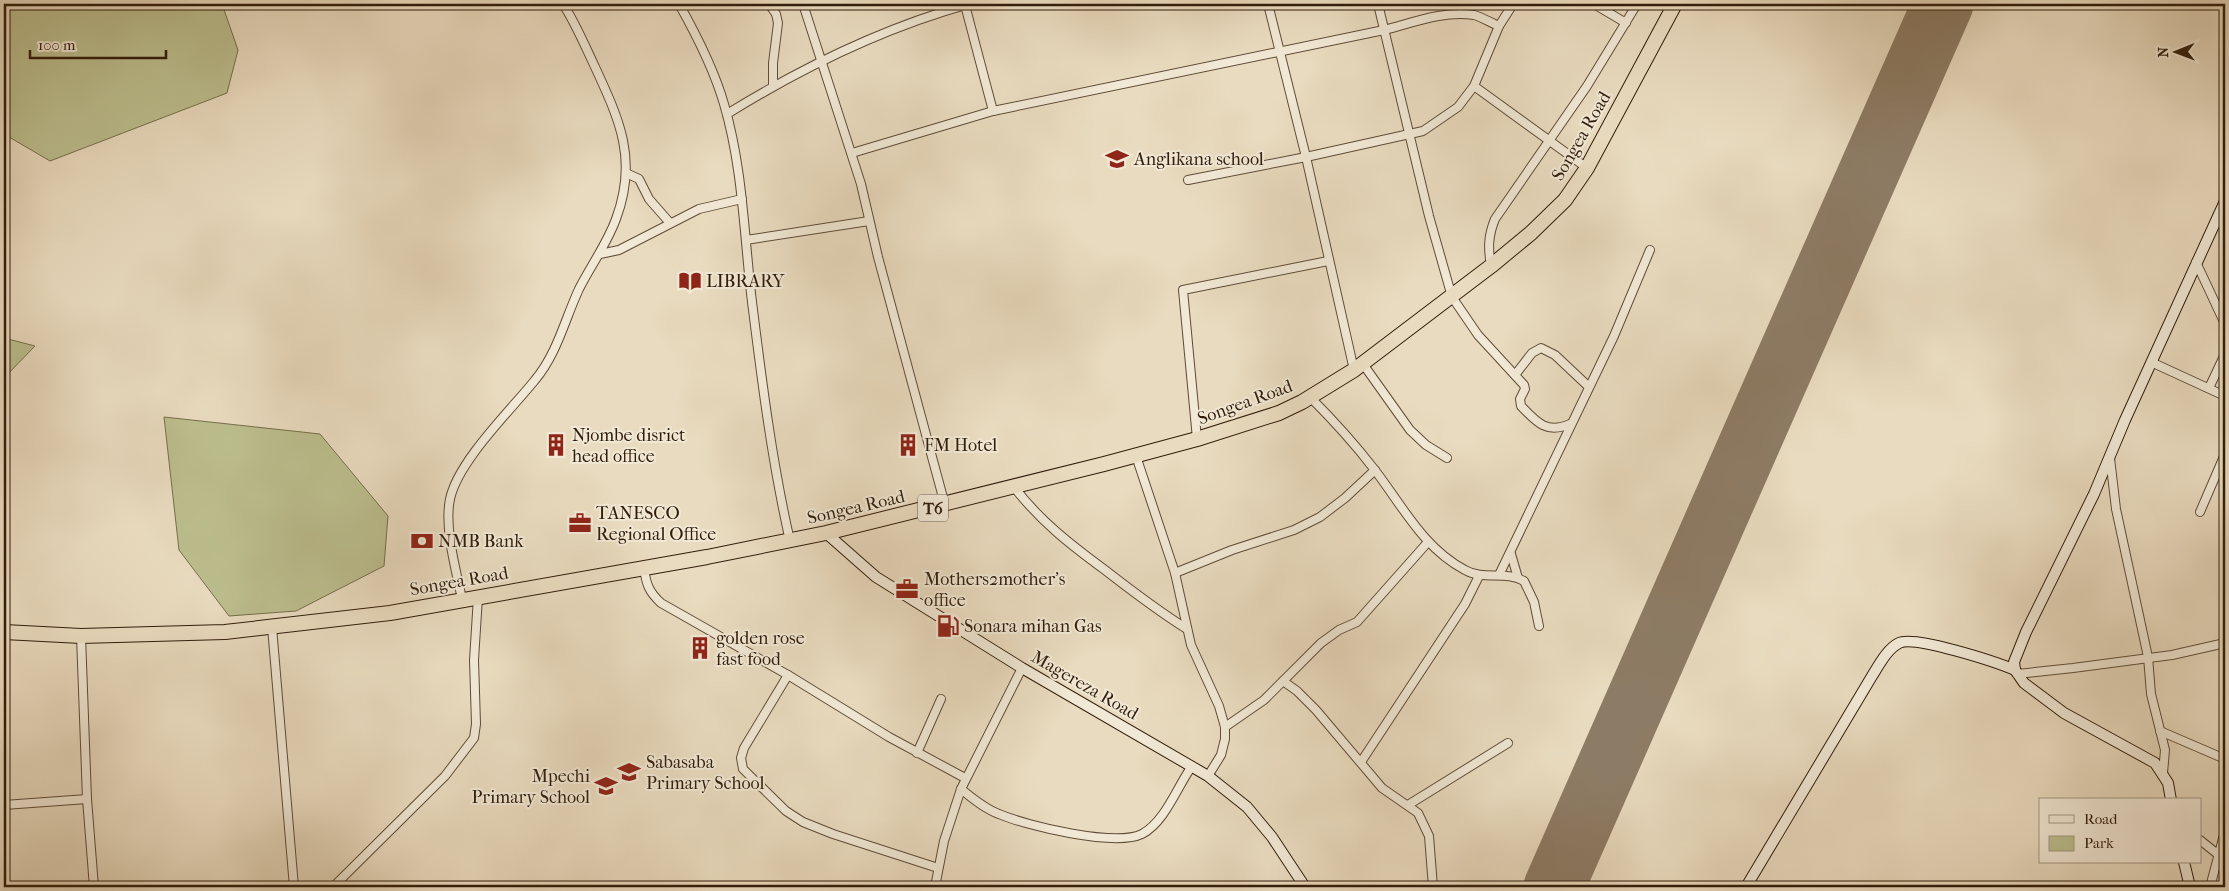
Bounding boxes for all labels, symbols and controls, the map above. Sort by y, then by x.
scale bar [30,28,166,60]
north arrow [2152,28,2202,78]
text: 100 m [38,36,76,54]
text: N [2155,46,2172,58]
street label: Songea Road [1547,88,1616,185]
school or university icon: Anglikana school [1104,146,1130,172]
place label: Anglikana school [1133,149,1264,170]
library icon: LIBRARY [677,268,703,294]
place label: LIBRARY [706,271,785,292]
street label: Songea Road [1195,376,1296,429]
place label: Njombe disrict head office [572,425,686,467]
building icon: Njombe disrict head office [543,432,569,458]
building icon: FM Hotel [895,432,921,458]
place label: FM Hotel [924,435,997,456]
street label: Songea Road [805,486,907,529]
road number: T6 [918,494,948,522]
place label: TANESCO Regional Office [596,503,716,545]
office icon: TANESCO Regional Office [567,510,593,536]
bank icon: NMB Bank [409,528,435,554]
place label: NMB Bank [438,531,524,552]
street label: Songea Road [408,562,510,600]
place label: Mothers2mother's office [924,569,1066,611]
office icon: Mothers2mother's office [894,576,920,602]
fuel station icon: Sonara mihan Gas [935,613,961,639]
place label: Sonara mihan Gas [964,616,1102,637]
place label: golden rose fast food [716,628,805,670]
building icon: golden rose fast food [687,635,713,661]
street label: Magereza Road [1028,646,1142,725]
place label: Sabasaba Primary School [646,752,765,794]
school or university icon: Sabasaba Primary School [616,759,642,785]
place label: Mpechi Primary School [472,766,591,808]
school or university icon: Mpechi Primary School [593,773,619,799]
legend [2039,798,2202,864]
text: Road [2084,810,2118,828]
text: Park [2084,834,2114,852]

